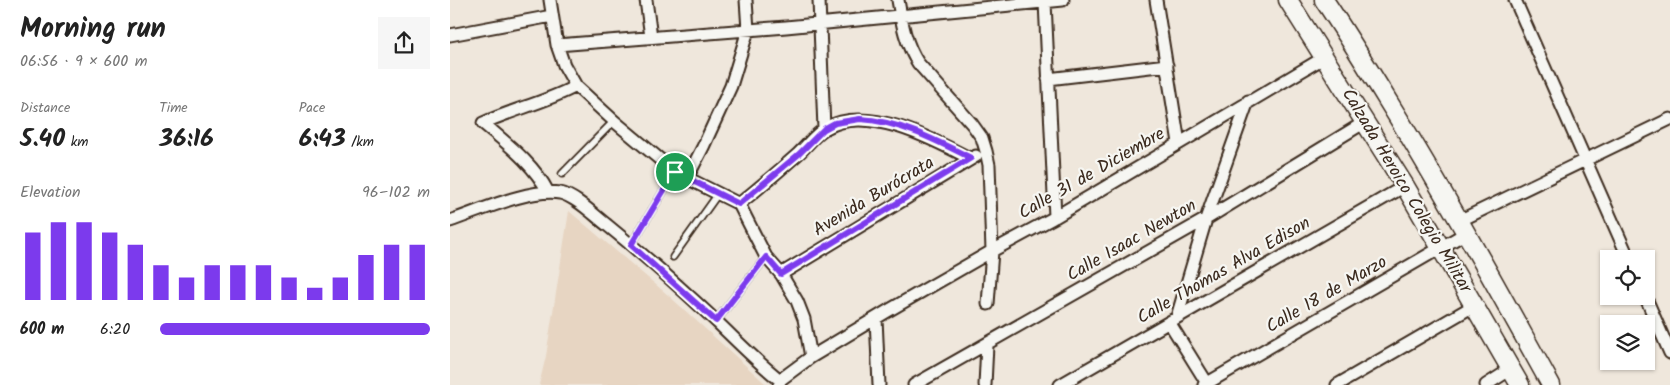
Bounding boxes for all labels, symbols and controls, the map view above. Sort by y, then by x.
text: Morning run [20,7,166,52]
button: share [378,17,430,69]
text: 06:56 · 9 × 600 m [20,49,147,74]
street label: Calzada Heroico Colegio Militar [1333,83,1479,300]
text: Distance [20,97,70,119]
text: Time [159,97,188,119]
text: Pace [299,97,325,119]
text: 5.40 [20,119,65,159]
text: 36:16 [159,119,214,159]
text: 6:43 [299,119,346,159]
street label: Calle 31 de Diciembre [1013,120,1171,228]
text: km [65,131,88,153]
text: /km [346,131,374,153]
street label: Avenida Burócrata [808,149,940,245]
pin [654,151,696,193]
icon: arrive [661,158,689,186]
text: Elevation [20,180,81,205]
text: 96–102 m [362,180,430,205]
street label: Calle Isaac Newton [1062,192,1202,290]
street label: Calle Thomas Alva Edison [1132,209,1316,333]
street label: Calle 18 de Marzo [1261,248,1393,342]
map controls [1600,250,1655,370]
button: locate [1600,250,1655,305]
button: layers [1600,315,1655,370]
text: 600 m [20,317,64,342]
text: 6:20 [100,317,130,342]

